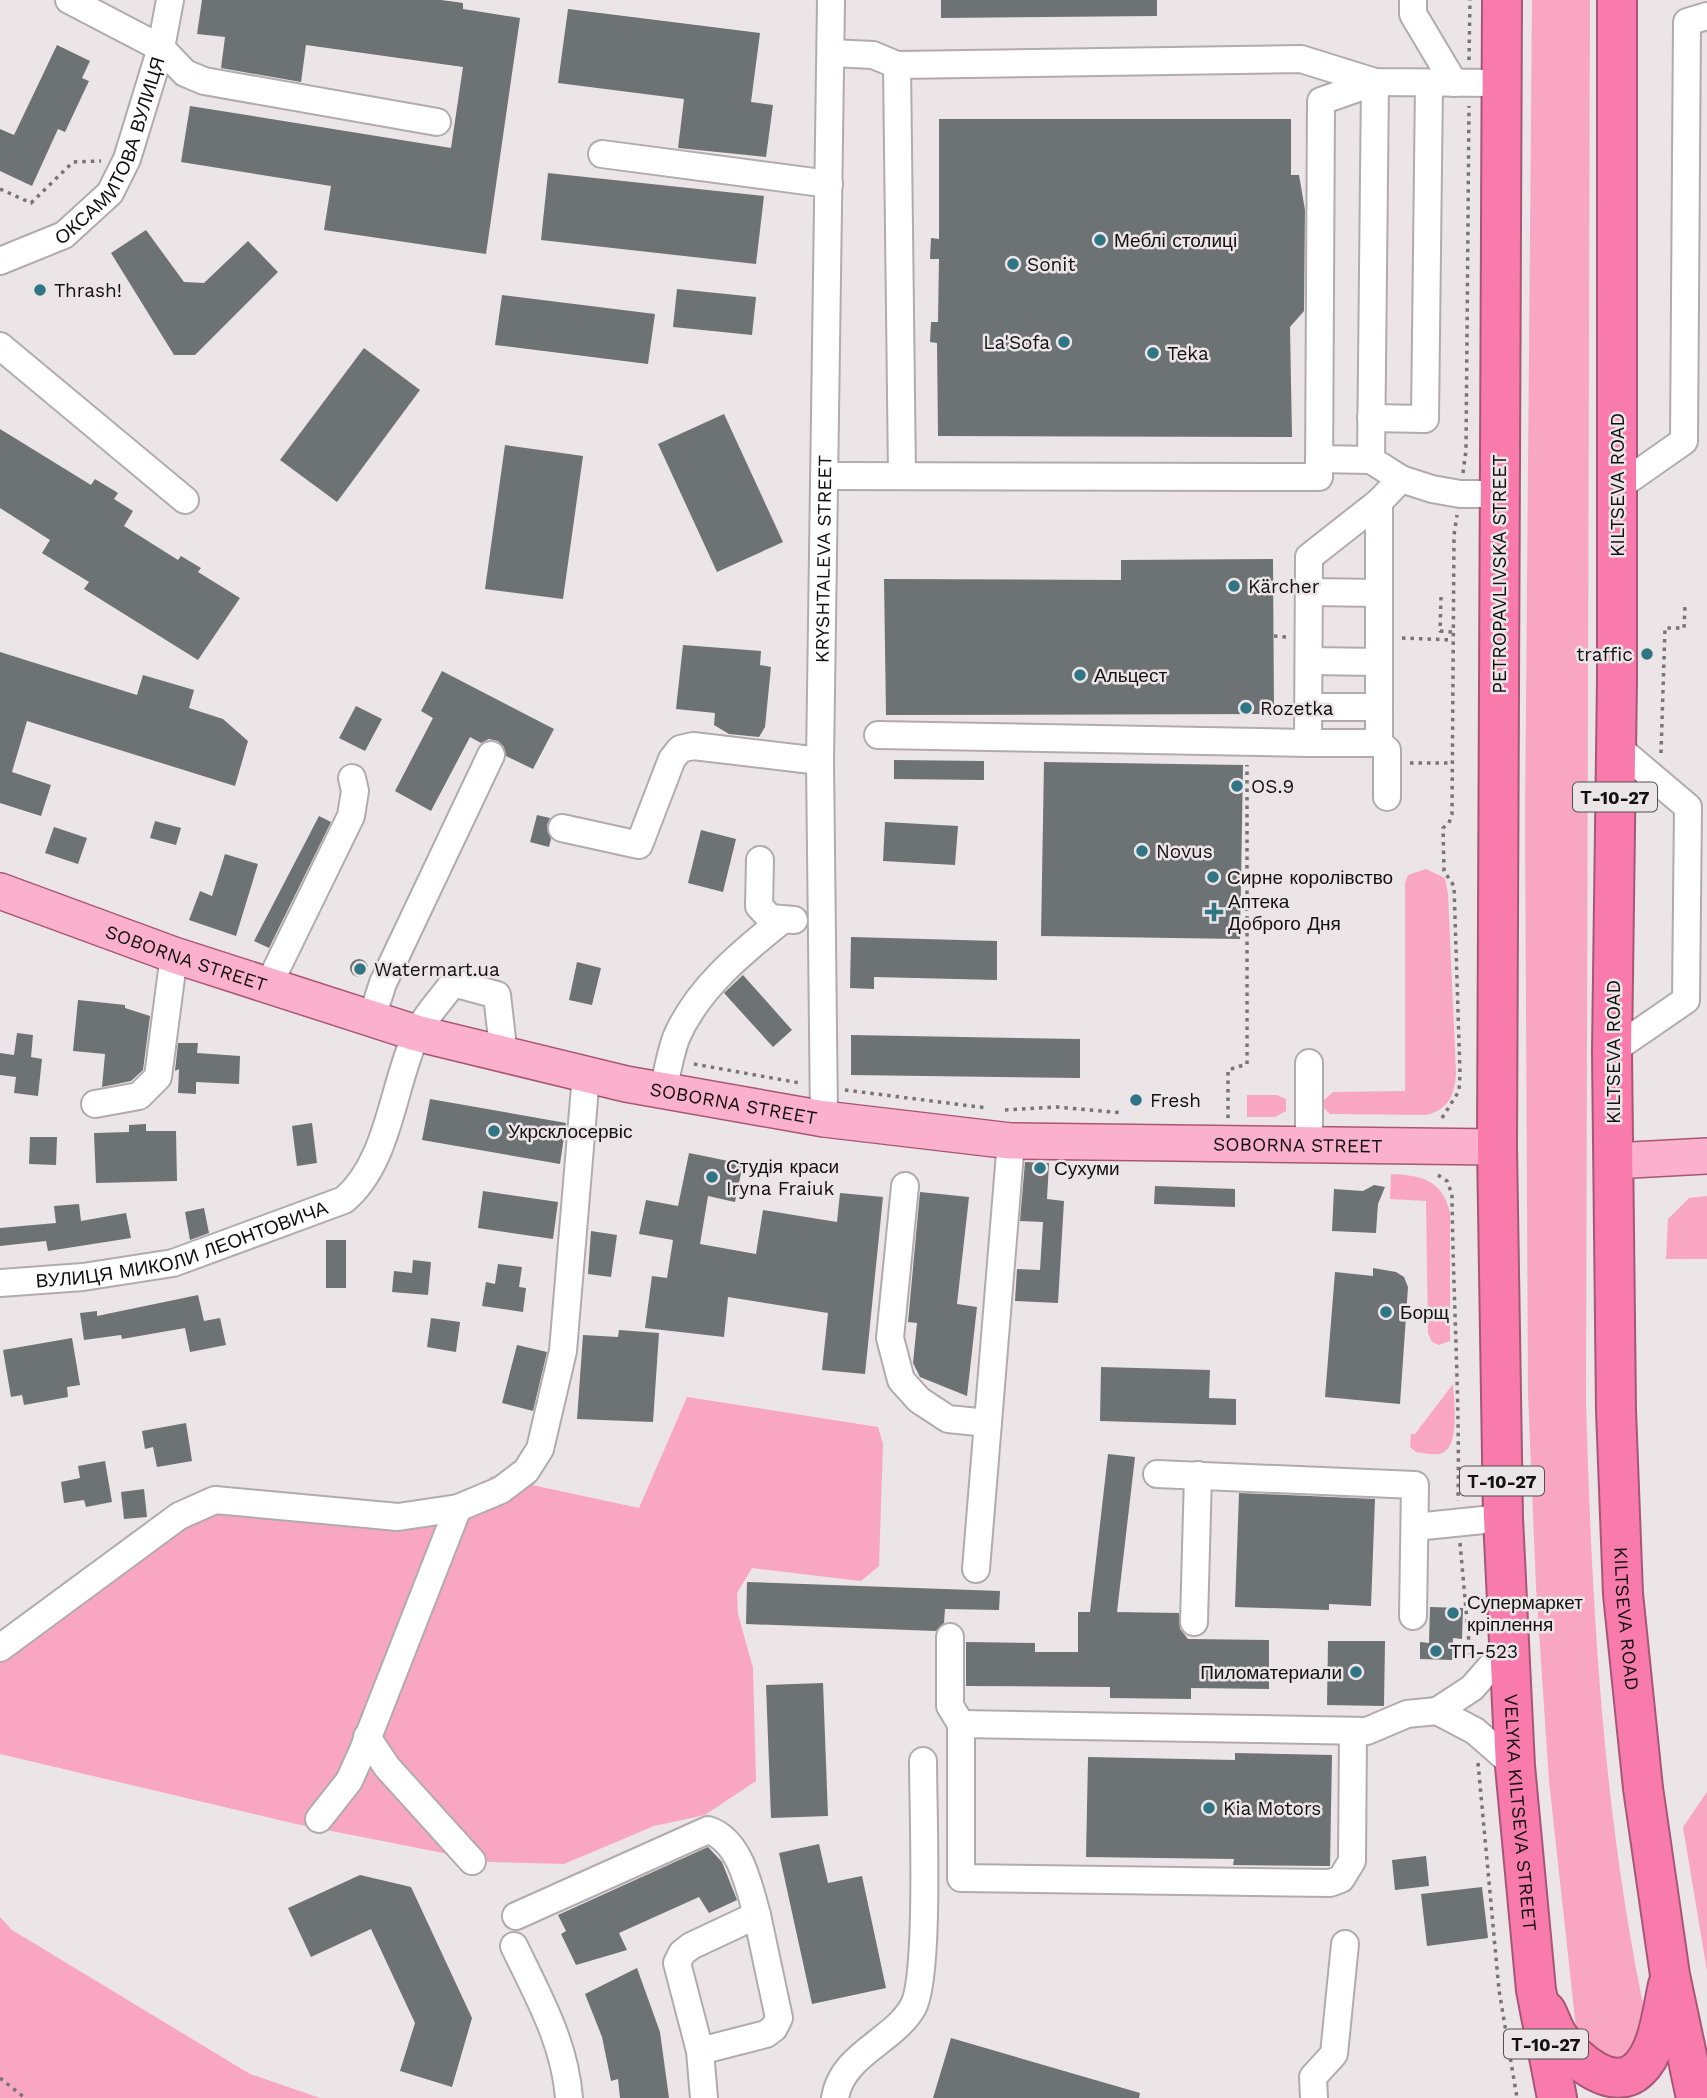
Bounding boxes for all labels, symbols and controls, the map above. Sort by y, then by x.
street label: ОКСАМИТОВА ВУЛИЦЯ [52,54,169,249]
place label: Меблі столиці [1114,229,1237,252]
marker: Меблі столиці [1092,232,1108,248]
place label: Sonit [1027,253,1075,276]
marker: Sonit [1005,256,1021,272]
place label: Thrash! [54,279,122,302]
marker: Thrash! [32,282,48,298]
place label: La'Sofa [983,331,1050,354]
marker: La'Sofa [1056,334,1072,350]
place label: Teka [1167,342,1209,365]
marker: Teka [1145,345,1161,361]
street label: KILTSEVA ROAD [1606,413,1629,557]
street label: PETROPAVLIVSKA STREET [1488,454,1511,694]
street label: KRYSHTALEVA STREET [810,455,836,663]
place label: Kärcher [1248,575,1320,598]
marker: Kärcher [1226,578,1242,594]
place label: traffic [1576,643,1633,666]
marker: traffic [1639,646,1655,662]
place label: Альцест [1094,664,1167,687]
marker: Альцест [1072,667,1088,683]
place label: Rozetka [1260,697,1334,720]
marker: Rozetka [1238,700,1254,716]
place label: OS.9 [1251,775,1294,798]
marker: OS.9 [1229,778,1245,794]
road number: Т-10-27 [1573,782,1657,812]
place label: Novus [1156,840,1213,863]
marker: Novus [1134,843,1150,859]
place label: Сирне королівство [1227,866,1393,889]
marker: Сирне королівство [1205,869,1221,885]
place label: Аптека Доброго Дня [1228,890,1341,935]
marker: Аптека Доброго Дня [1206,904,1222,920]
street label: SOBORNA STREET [102,919,270,996]
place label: Watermart.ua [374,958,500,981]
marker: Watermart.ua [352,961,368,977]
street label: KILTSEVA ROAD [1602,980,1625,1124]
street label: SOBORNA STREET [648,1077,819,1129]
place label: Fresh [1150,1089,1201,1112]
marker: Fresh [1128,1092,1144,1108]
place label: Укрсклосервіс [508,1120,632,1143]
marker: Укрсклосервіс [486,1123,502,1139]
street label: SOBORNA STREET [1213,1132,1383,1157]
place label: Студія краси Iryna Fraiuk [726,1155,839,1200]
place label: Сухуми [1054,1157,1120,1180]
marker: Сухуми [1032,1160,1048,1176]
marker: Студія краси Iryna Fraiuk [704,1169,720,1185]
street label: ВУЛИЦЯ МИКОЛИ ЛЕОНТОВИЧА [35,1195,331,1292]
place label: Борщ [1400,1301,1450,1324]
marker: Борщ [1378,1304,1394,1320]
road number: Т-10-27 [1460,1466,1544,1496]
street label: KILTSEVA ROAD [1610,1546,1644,1692]
place label: Супермаркет кріплення [1467,1591,1583,1636]
marker: Супермаркет кріплення [1445,1605,1461,1621]
place label: ТП-523 [1450,1640,1518,1663]
marker: ТП-523 [1428,1643,1444,1659]
place label: Пиломатериали [1200,1661,1342,1684]
marker: Пиломатериали [1348,1664,1364,1680]
street label: VELYKA KILTSEVA STREET [1500,1693,1542,1932]
place label: Kia Motors [1223,1797,1321,1820]
marker: Kia Motors [1201,1800,1217,1816]
road number: Т-10-27 [1504,2030,1588,2058]

